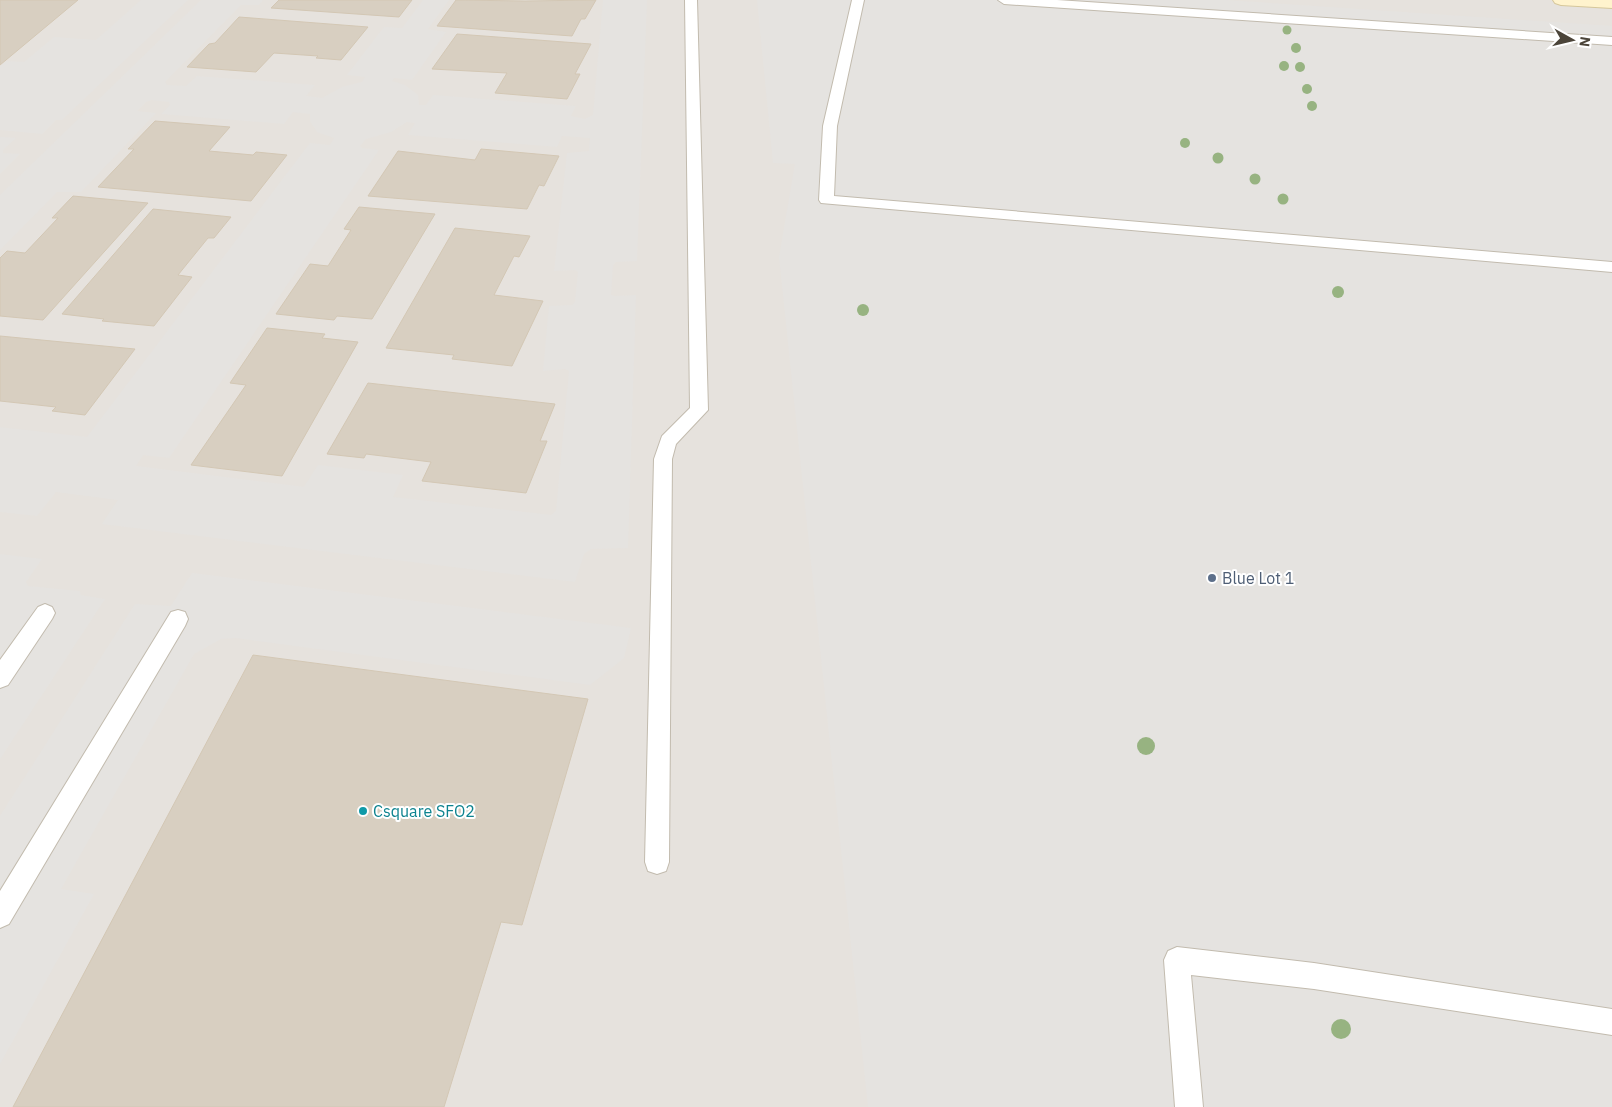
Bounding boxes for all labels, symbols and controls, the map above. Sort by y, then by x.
north arrow [1547,15,1597,65]
text: N [1575,36,1594,48]
place label: Blue Lot 1 [1222,568,1294,588]
marker: Blue Lot 1 [1206,572,1218,584]
place label: Csquare SFO2 [373,801,475,821]
marker: Csquare SFO2 [357,805,369,817]

